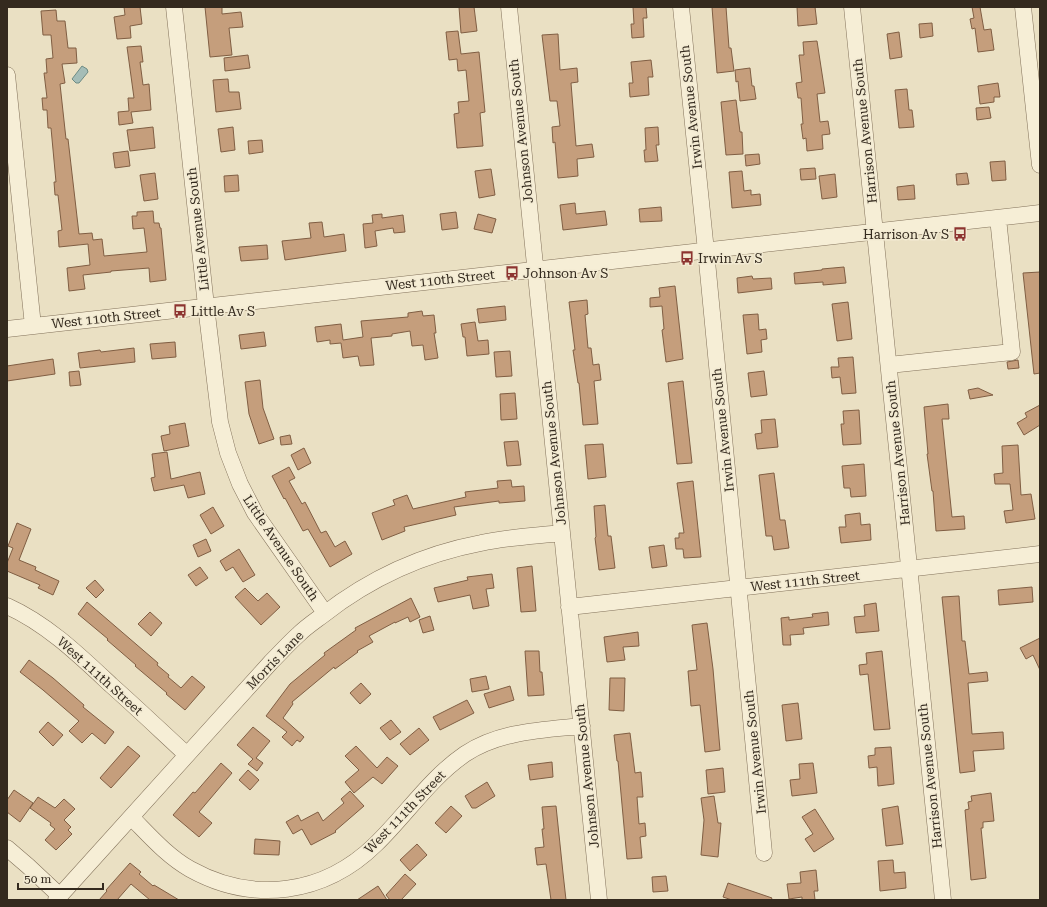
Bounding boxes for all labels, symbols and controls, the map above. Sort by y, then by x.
street label: Irwin Avenue South [677,44,705,170]
street label: Johnson Avenue South [506,57,536,204]
street label: Harrison Avenue South [850,57,880,204]
street label: Little Avenue South [184,166,212,291]
bus stop icon: Harrison Av S [952,226,968,242]
place label: Harrison Av S [863,227,949,242]
bus stop icon: Irwin Av S [679,250,695,266]
place label: Irwin Av S [698,251,763,266]
bus stop icon: Johnson Av S [504,265,520,281]
place label: Johnson Av S [523,266,608,281]
street label: West 110th Street [385,267,496,293]
bus stop icon: Little Av S [172,303,188,319]
place label: Little Av S [191,304,255,319]
street label: West 110th Street [51,305,162,331]
street label: Irwin Avenue South [709,367,737,493]
street label: Johnson Avenue South [539,379,569,526]
street label: Harrison Avenue South [883,379,913,526]
street label: Little Avenue South [240,492,322,604]
street label: West 111th Street [750,568,861,594]
street label: Morris Lane [243,628,307,692]
street label: West 111th Street [54,634,146,718]
street label: Irwin Avenue South [741,689,769,815]
street label: Johnson Avenue South [572,702,602,849]
street label: Harrison Avenue South [915,702,945,849]
street label: West 111th Street [361,767,449,857]
scale bar [18,865,103,891]
text: 50 m [24,872,51,886]

